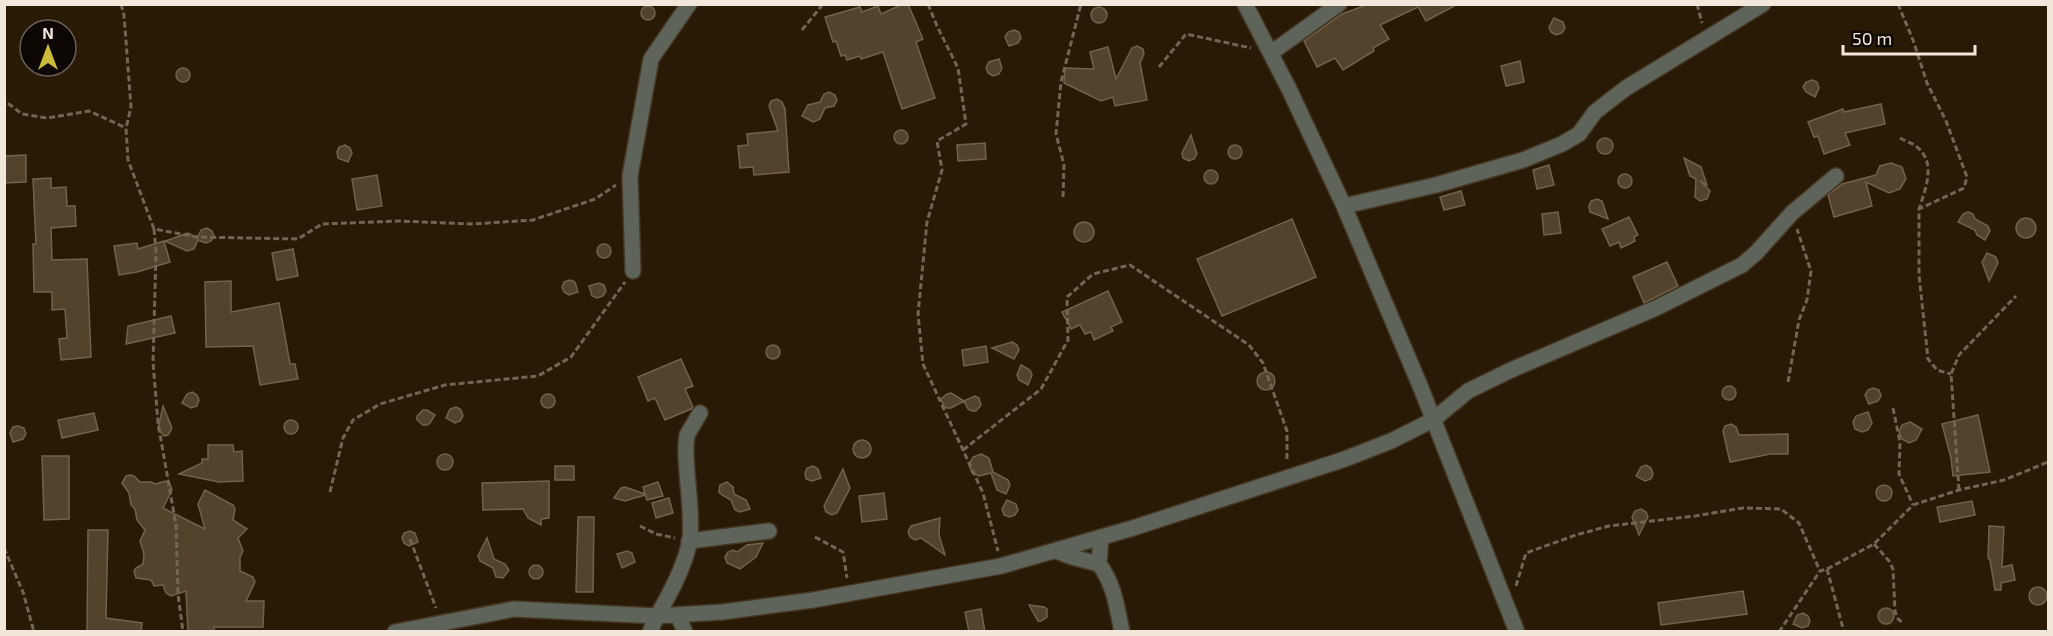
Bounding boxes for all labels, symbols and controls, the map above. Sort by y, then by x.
north arrow [18,18,78,78]
scale bar [1843,18,1975,56]
text: N [42,23,54,42]
text: 50 m [1852,27,1892,49]

